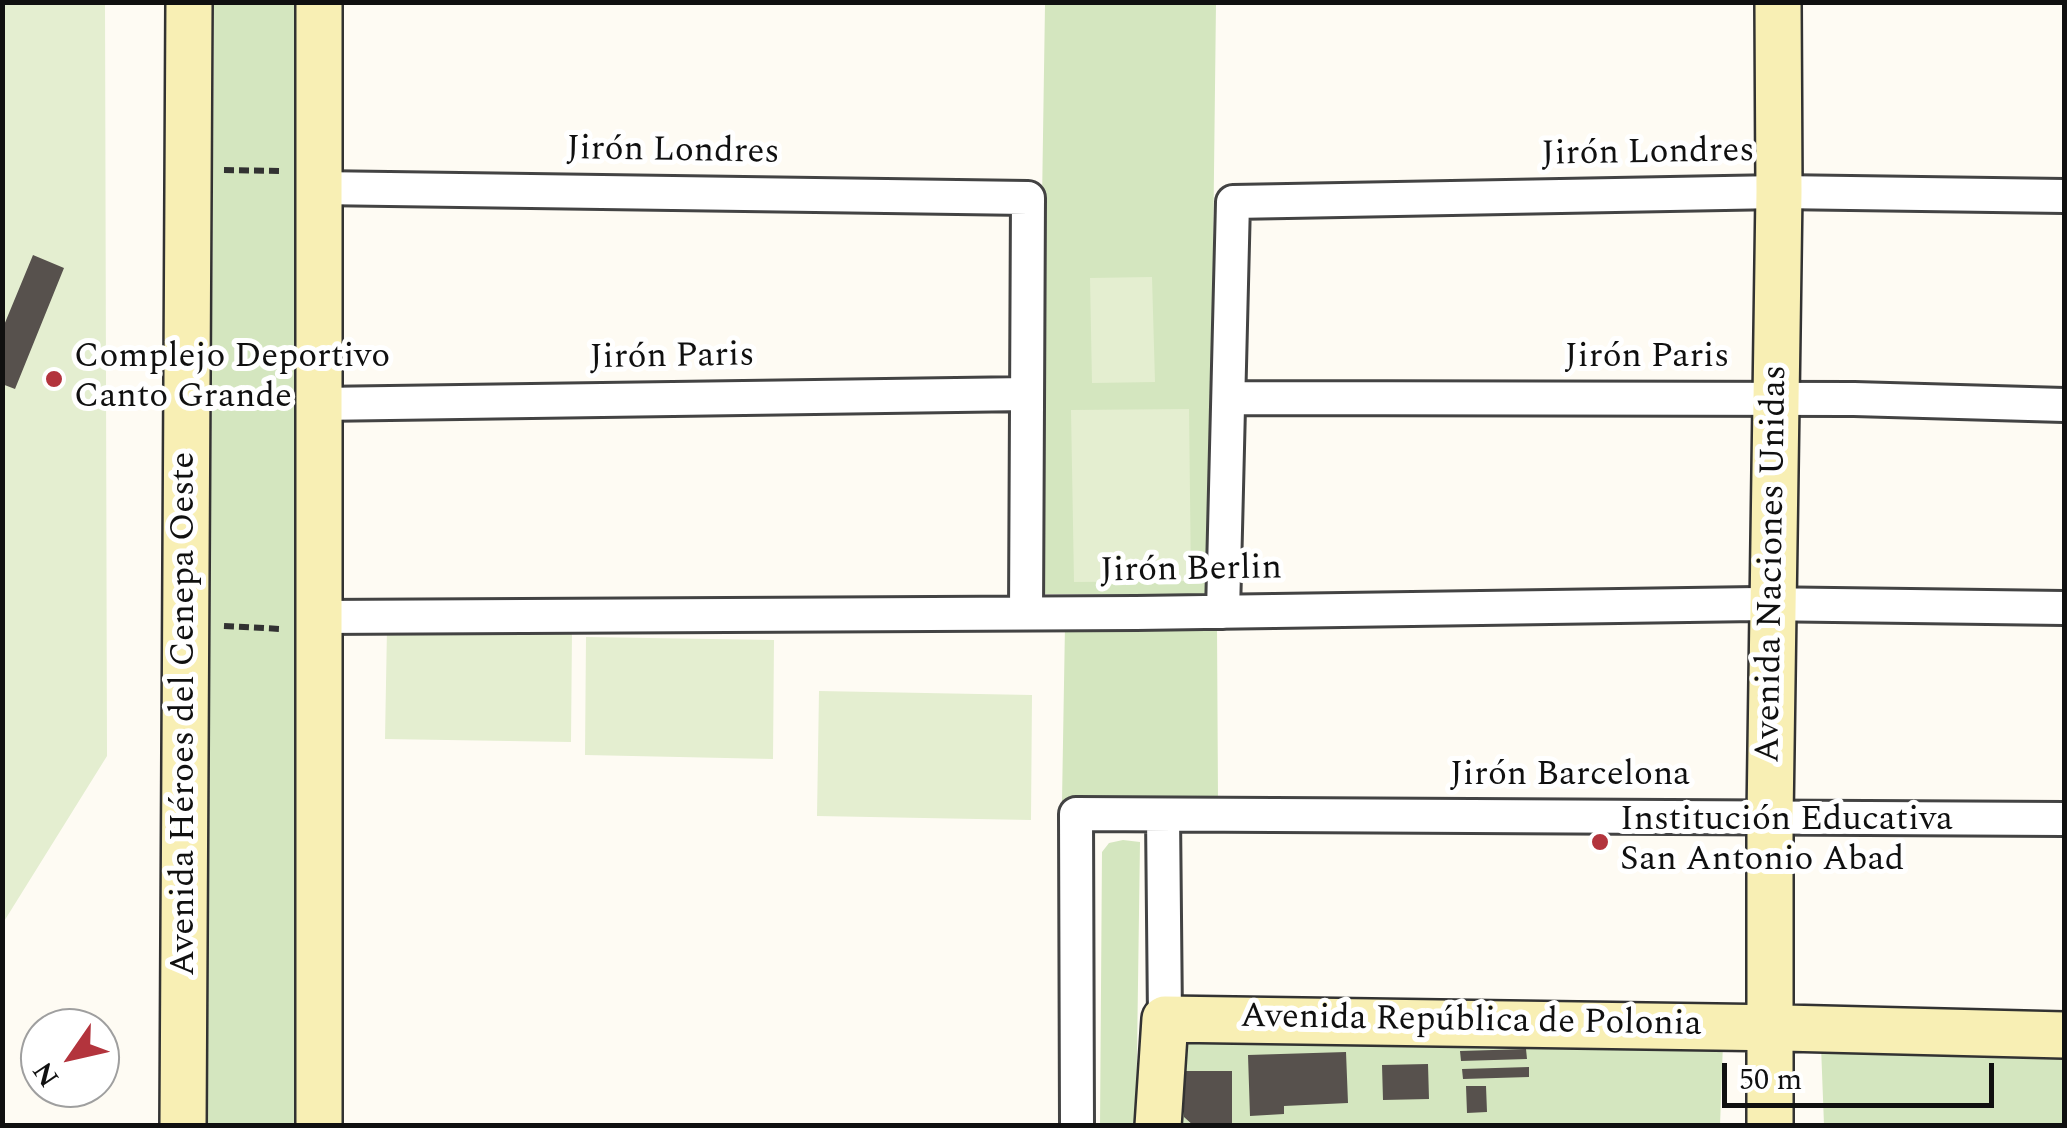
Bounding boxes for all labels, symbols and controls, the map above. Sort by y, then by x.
street label: Jirón Londres [566,130,780,176]
street label: Jirón Londres [1541,132,1755,178]
street label: Jirón Paris [589,337,755,381]
place label: Complejo Deportivo Canto Grande [74,338,390,420]
street label: Jirón Paris [1565,338,1729,380]
street label: Avenida Naciones Unidas [1750,365,1798,763]
marker: Complejo Deportivo Canto Grande [43,368,65,390]
street label: Avenida Héroes del Cenepa Oeste [165,452,207,976]
street label: Jirón Berlin [1100,549,1282,595]
street label: Jirón Barcelona [1450,756,1690,798]
place label: Institución Educativa San Antonio Abad [1620,801,1953,883]
marker: Institución Educativa San Antonio Abad [1589,831,1611,853]
street label: Avenida República de Polonia [1240,998,1702,1048]
north arrow [20,1008,120,1108]
scale bar [1727,1043,2000,1105]
text: N [22,1052,71,1095]
text: 50 m [1739,1057,1802,1103]

